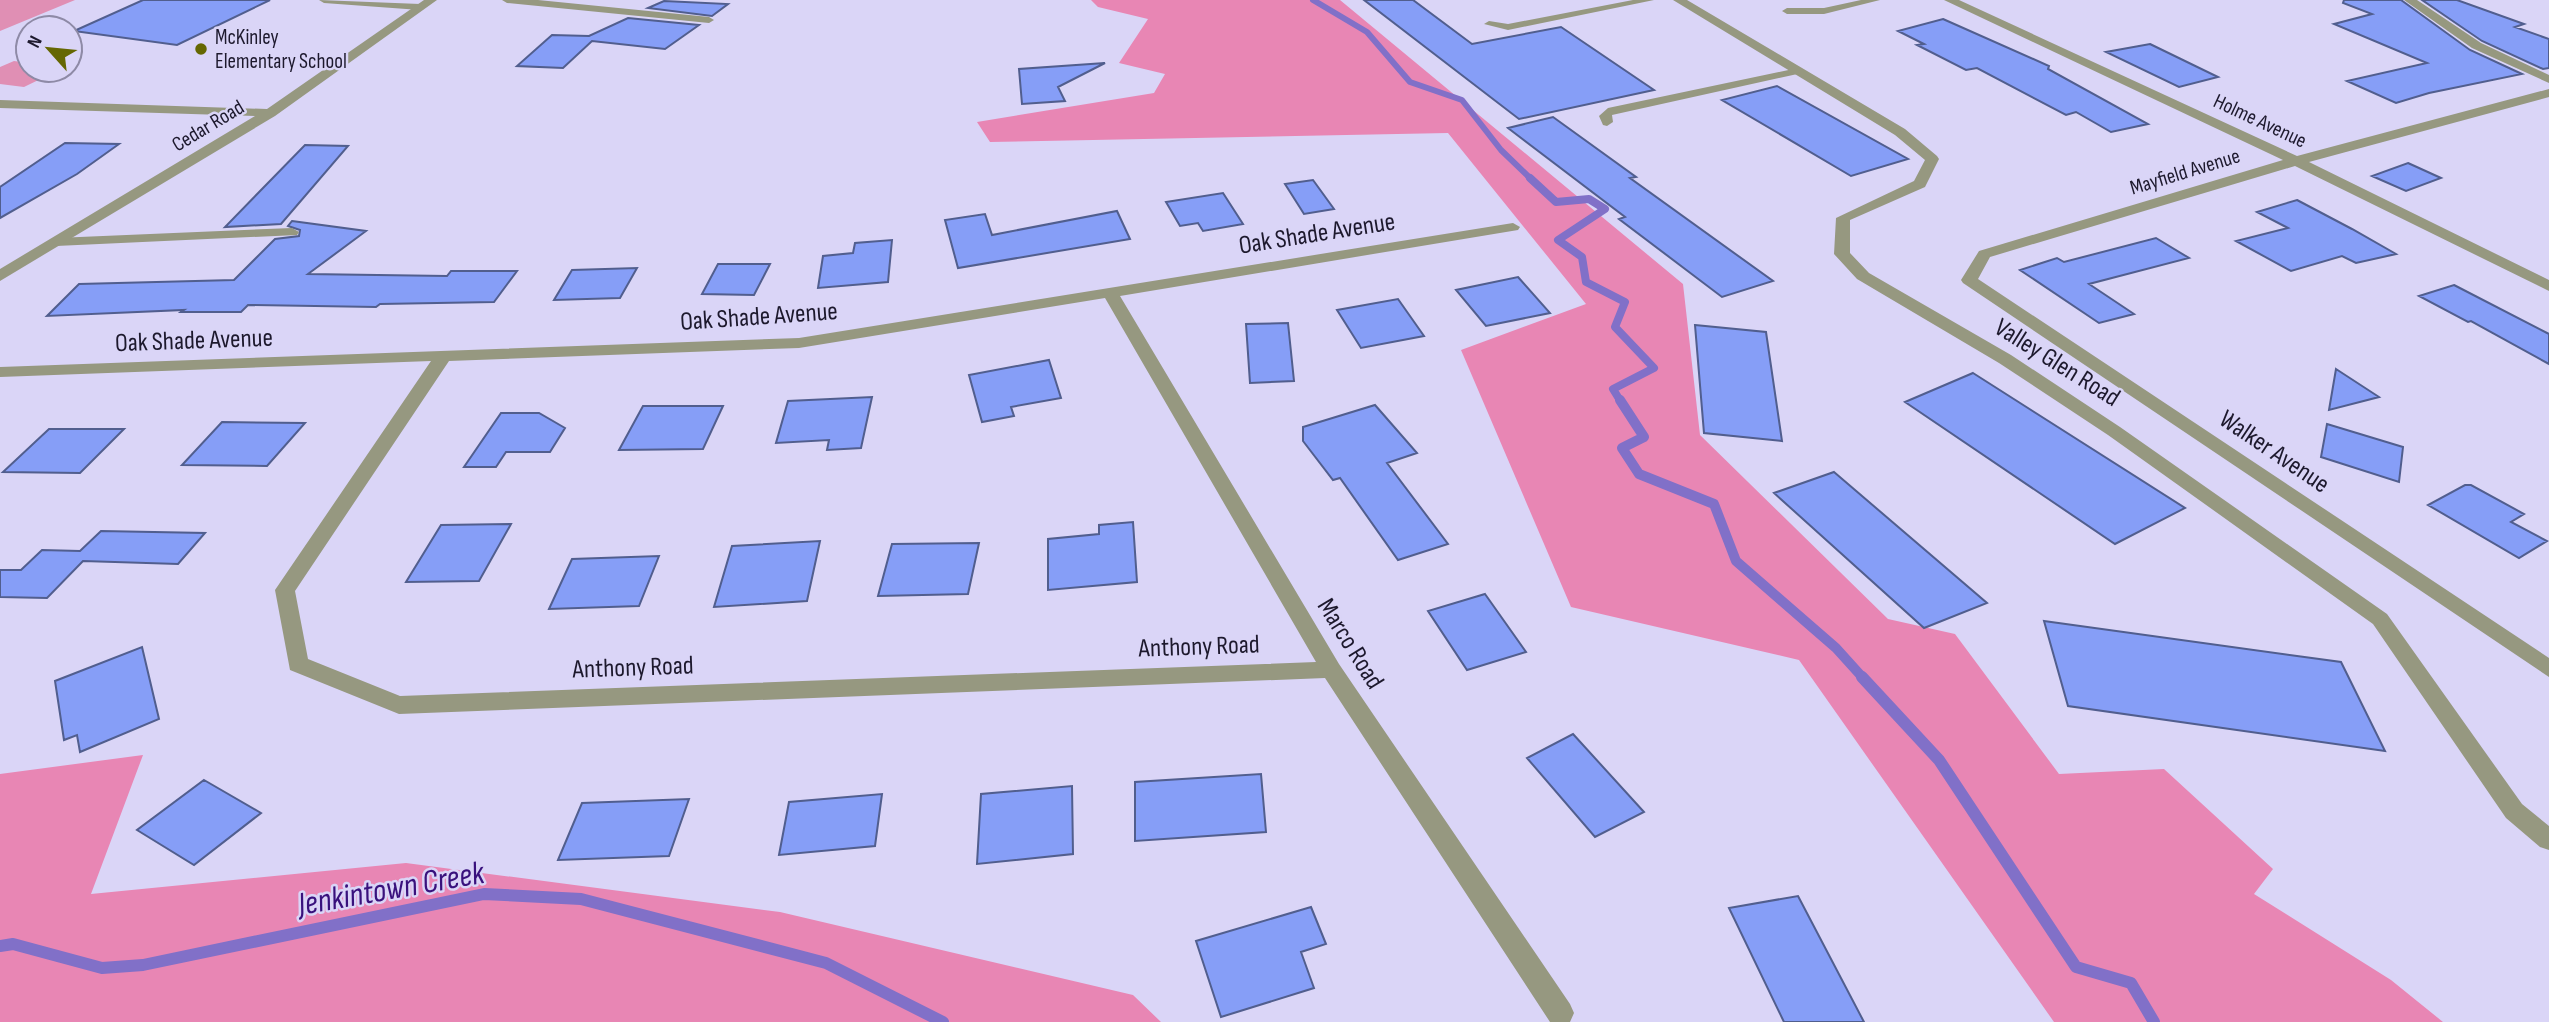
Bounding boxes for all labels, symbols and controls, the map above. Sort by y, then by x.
north arrow [14,14,84,84]
place label: McKinley Elementary School [215,25,347,74]
text: N [23,32,48,52]
marker: McKinley Elementary School [193,41,209,57]
street label: Holme Avenue [2209,89,2311,153]
street label: Cedar Road [167,95,249,157]
street label: Mayfield Avenue [2127,143,2243,201]
street label: Oak Shade Avenue [1237,206,1397,262]
street label: Oak Shade Avenue [679,296,839,338]
street label: Valley Glen Road [1989,312,2125,414]
street label: Oak Shade Avenue [115,323,273,359]
street label: Walker Avenue [2213,404,2335,500]
street label: Marco Road [1310,593,1390,695]
street label: Anthony Road [1137,629,1260,665]
street label: Anthony Road [571,650,694,686]
water label: Jenkintown Creek [293,853,489,925]

